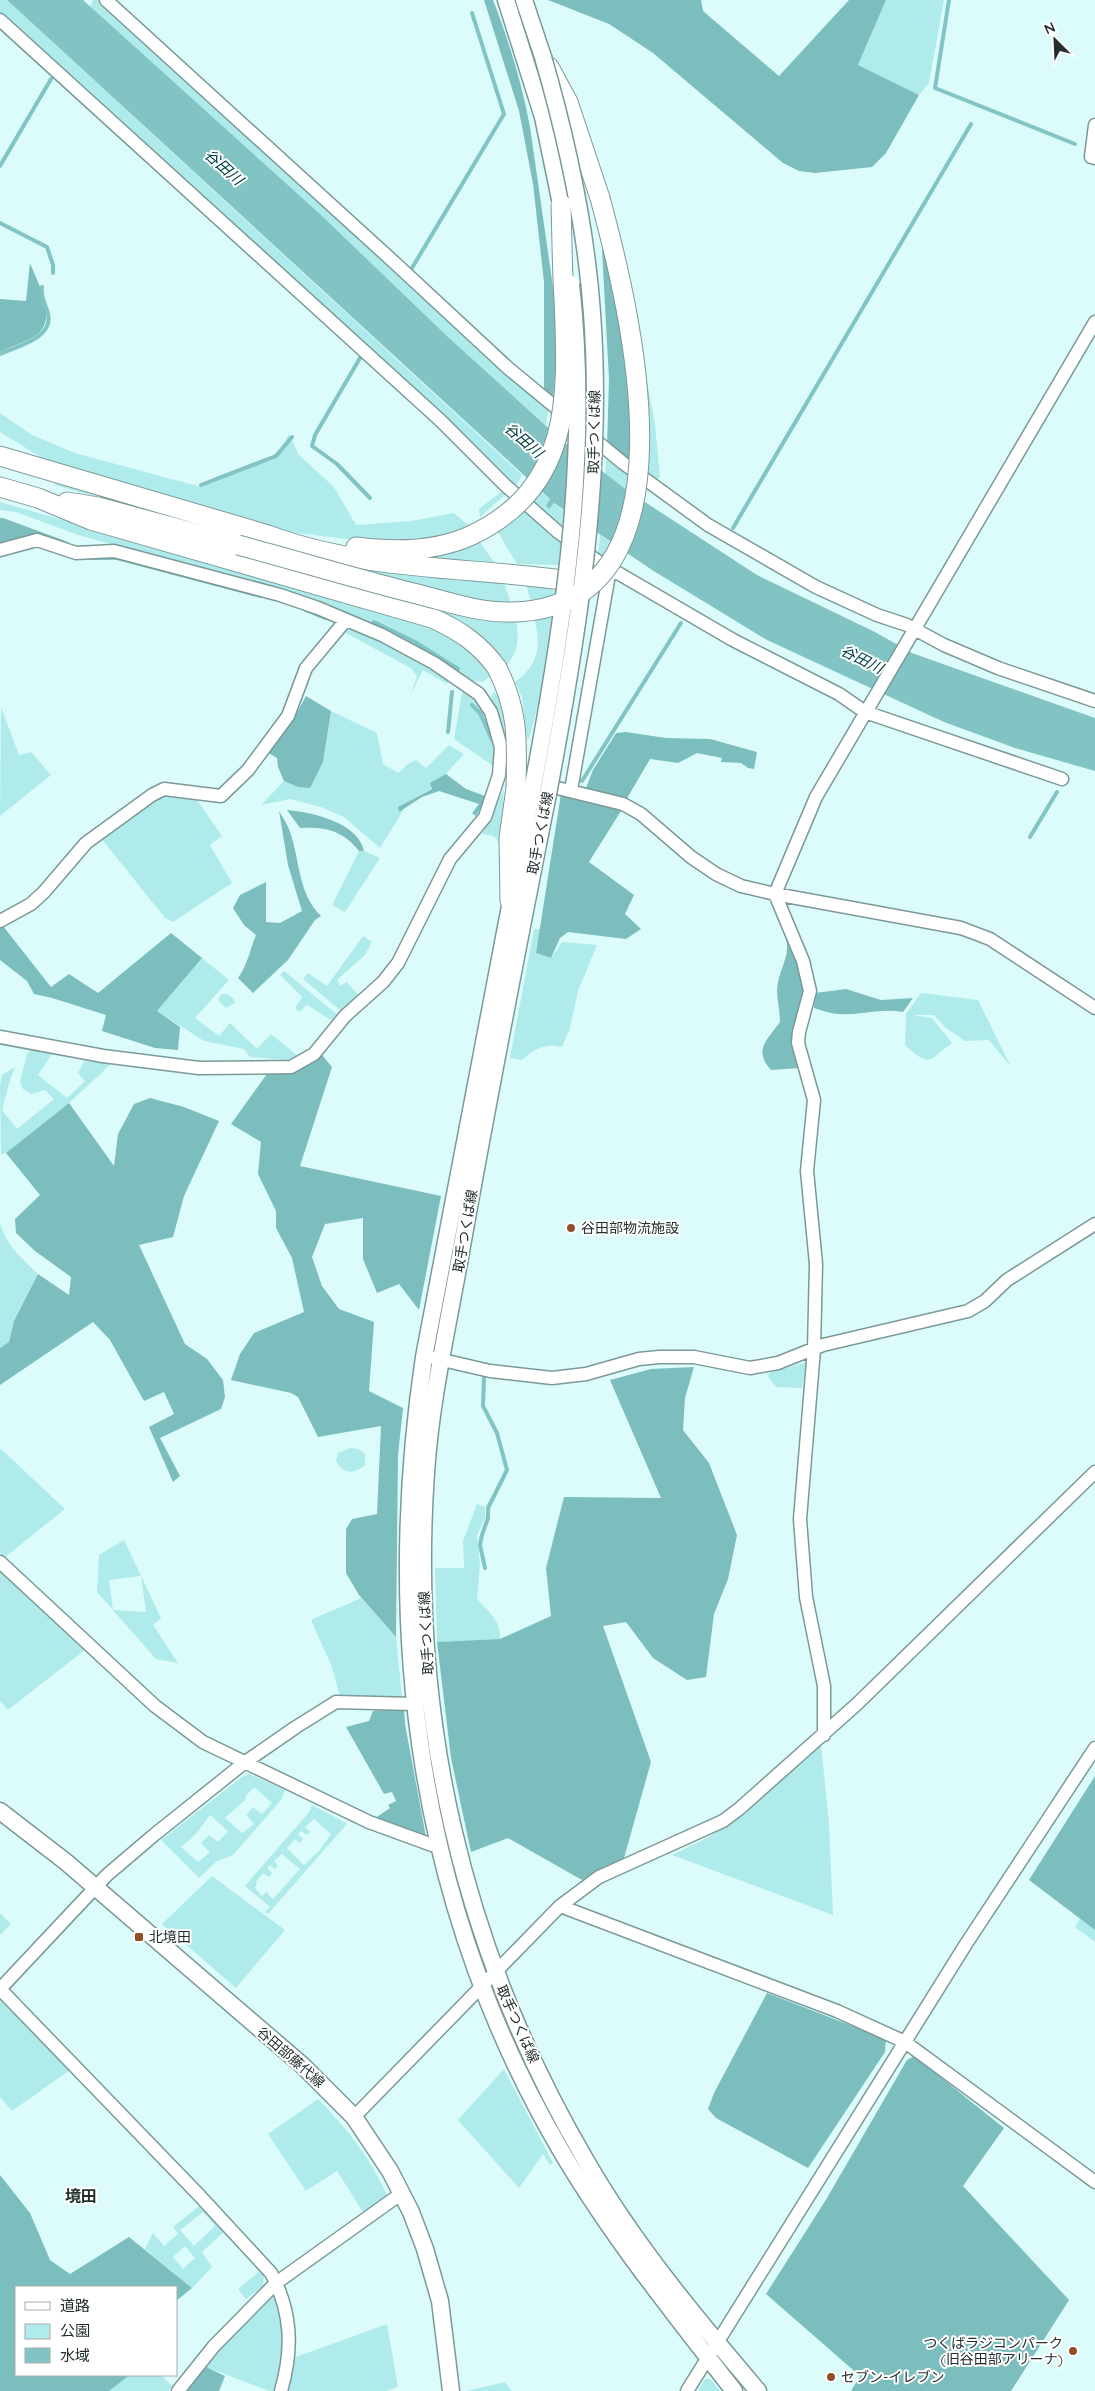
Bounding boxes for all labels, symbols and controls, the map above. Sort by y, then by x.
north arrow [1030,15,1080,65]
text: N [1041,18,1058,38]
water label: 谷田川 [201,145,249,190]
street label: 取手つくば線 [584,390,604,474]
water label: 谷田川 [501,418,549,463]
water label: 谷田川 [838,640,888,679]
street label: 取手つくば線 [523,790,557,876]
street label: 取手つくば線 [449,1188,481,1274]
place label: 谷田部物流施設 [581,1219,679,1237]
marker: 谷田部物流施設 [565,1222,577,1234]
street label: 取手つくば線 [415,1591,437,1675]
place label: 北境田 [149,1928,191,1946]
marker: 北境田 [133,1931,145,1943]
street label: 取手つくば線 [493,1982,543,2066]
street label: 谷田部藤代線 [253,2023,329,2091]
district label: 境田 [65,2186,97,2206]
legend [15,2286,178,2376]
text: 道路 [60,2296,90,2315]
text: 公園 [60,2321,90,2340]
place label: つくばラジコンパーク (旧谷田部アリーナ) [923,2334,1063,2368]
marker: つくばラジコンパーク (旧谷田部アリーナ) [1067,2345,1079,2357]
text: 水域 [60,2346,90,2365]
place label: セブン-イレブン [841,2368,944,2386]
marker: セブン-イレブン [825,2371,837,2383]

